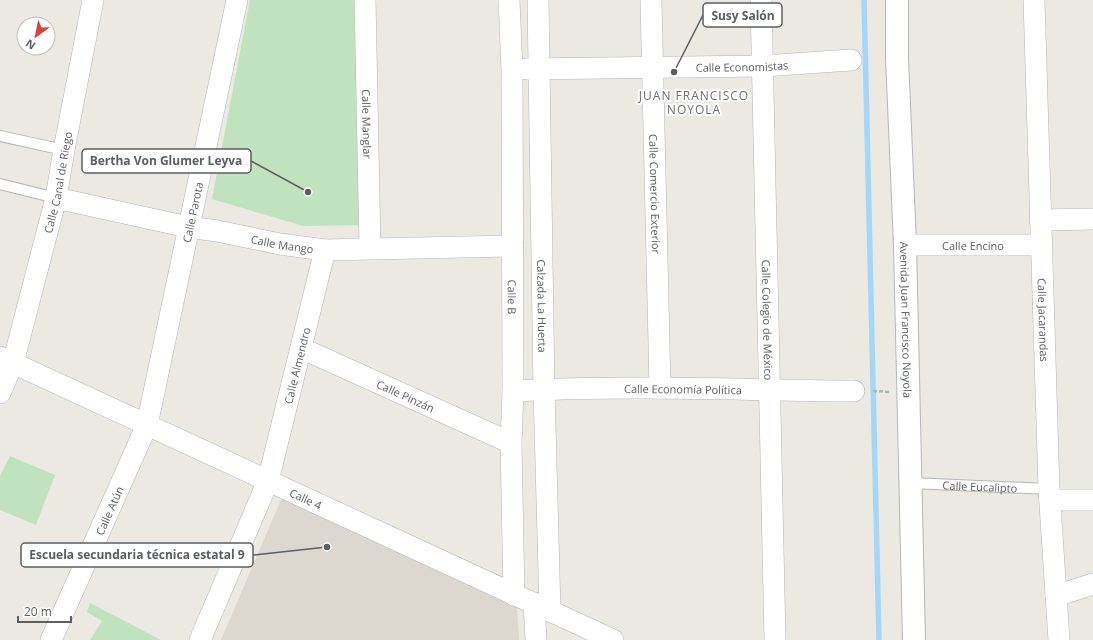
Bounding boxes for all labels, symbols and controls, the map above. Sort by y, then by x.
callout: Susy Salón [703,3,782,27]
text: Susy Salón [711,7,775,24]
north arrow [16,16,56,56]
text: N [22,36,38,54]
street label: Calle Economistas [696,57,789,74]
district label: JUAN FRANCISCO NOYOLA [638,87,749,118]
street label: Calle Manglar [359,89,376,160]
street label: Calle Canal de Riego [40,130,75,235]
street label: Calle Comercio Exterior [647,134,664,255]
callout: Bertha Von Glumer Leyva [82,149,251,173]
text: Bertha Von Glumer Leyva [90,152,242,169]
street label: Calle Parota [178,180,206,244]
street label: Calle Mango [250,231,315,256]
street label: Calle Encino [942,238,1004,253]
street label: Avenida Juan Francisco Noyola [897,241,916,398]
street label: Calzada La Huerta [535,259,551,353]
street label: Calle Colegio de México [759,259,777,381]
street label: Calle Jacarandas [1035,278,1053,362]
street label: Calle B [505,280,520,314]
street label: Calle Almendro [280,325,313,405]
street label: Calle Pinzán [375,376,437,415]
street label: Calle Economía Política [624,381,742,397]
street label: Calle Eucalipto [942,477,1018,495]
street label: Calle Atún [91,484,126,537]
street label: Calle 4 [287,484,325,512]
callout: Escuela secundaria técnica estatal 9 [21,543,253,567]
text: Escuela secundaria técnica estatal 9 [29,546,245,563]
scale bar [18,598,71,624]
text: 20 m [24,603,52,620]

